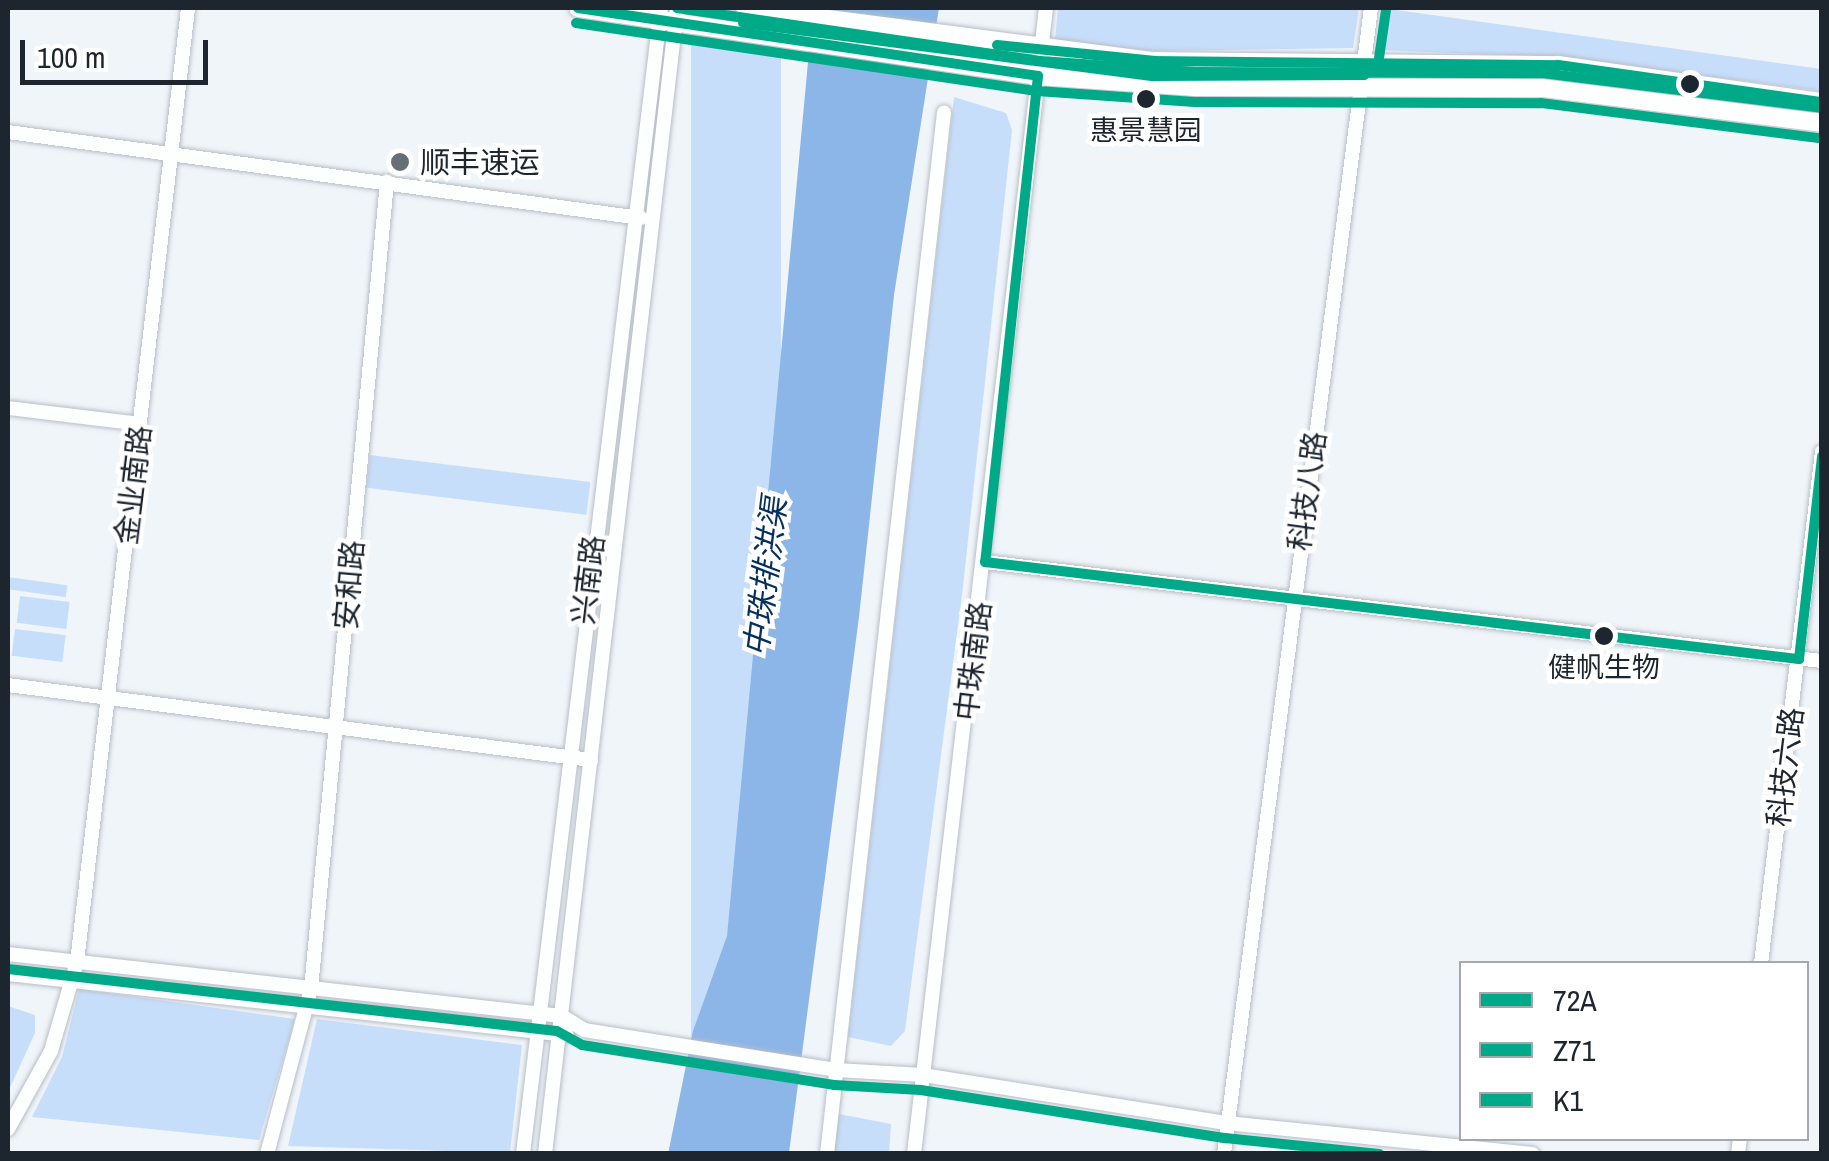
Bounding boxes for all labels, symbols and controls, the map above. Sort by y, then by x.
scale bar [25,20,212,82]
text: 100 m [37,37,105,77]
unlabelled marker [1680,74,1700,94]
marker: 惠景慧园 [1136,89,1156,109]
place label: 惠景慧园 [1090,113,1202,147]
place label: 顺丰速运 [420,144,540,180]
marker: 顺丰速运 [389,151,411,173]
street label: 金业南路 [108,423,158,547]
street label: 科技八路 [1281,429,1333,553]
water label: 中珠排洪渠 [737,495,795,659]
street label: 兴南路 [565,533,611,627]
street label: 安和路 [327,539,371,631]
street label: 中珠南路 [948,599,998,723]
marker: 健帆生物 [1594,626,1614,646]
place label: 健帆生物 [1548,650,1660,684]
street label: 科技六路 [1760,705,1810,829]
legend [1459,961,1809,1141]
text: 72A [1553,980,1597,1020]
text: Z71 [1553,1030,1595,1070]
text: K1 [1553,1080,1583,1120]

